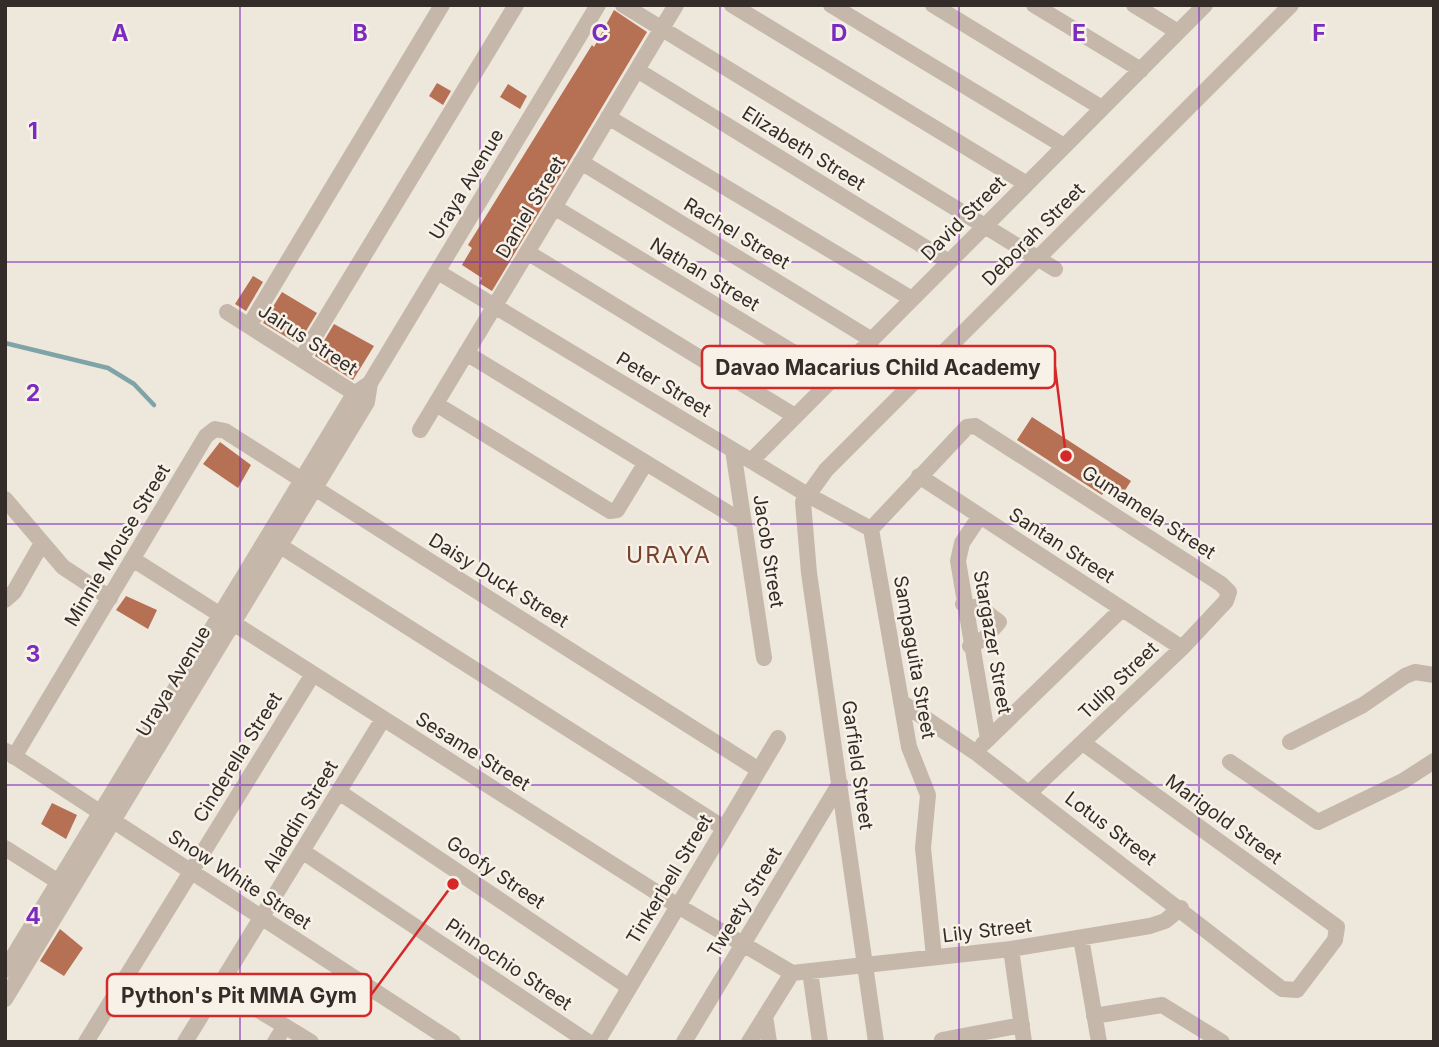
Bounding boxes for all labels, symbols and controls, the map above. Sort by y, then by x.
text: A [111,19,129,47]
text: B [352,19,368,47]
text: C [591,19,609,47]
text: D [831,19,847,47]
text: E [1072,19,1086,47]
text: F [1312,19,1326,47]
street label: Elizabeth Street [738,101,870,196]
text: 1 [28,117,38,145]
street label: Uraya Avenue [424,125,508,244]
street label: Daniel Street [491,152,570,262]
street label: David Street [916,171,1010,265]
street label: Deborah Street [977,178,1090,291]
street label: Rachel Street [680,193,794,274]
street label: Nathan Street [646,233,764,316]
street label: Jairus Street [254,299,362,380]
callout: Davao Macarius Child Academy [702,346,1055,388]
street label: Peter Street [612,347,715,422]
text: Davao Macarius Child Academy [715,355,1041,380]
text: 2 [26,379,40,407]
street label: Minnie Mouse Street [60,460,175,631]
street label: Gumamela Street [1078,461,1220,564]
street label: Jacob Street [748,493,789,609]
street label: Santan Street [1005,503,1119,588]
street label: Daisy Duck Street [425,528,573,633]
district label: URAYA [626,541,712,569]
street label: Stargazer Street [969,568,1016,716]
street label: Sampaguita Street [889,574,940,741]
street label: Uraya Avenue [131,622,215,741]
street label: Tulip Street [1074,637,1163,724]
text: 3 [26,640,40,668]
street label: Cinderella Street [188,688,287,827]
street label: Garfield Street [837,699,878,831]
street label: Sesame Street [411,707,534,796]
street label: Aladdin Street [258,756,343,876]
street label: Marigold Street [1161,770,1286,869]
street label: Lotus Street [1060,787,1161,870]
street label: Tinkerbell Street [622,810,717,948]
street label: Snow White Street [164,825,316,934]
street label: Goofy Street [442,831,549,914]
street label: Tweety Street [702,843,786,962]
text: 4 [25,902,41,930]
street label: Pinnochio Street [441,914,576,1015]
street label: Lily Street [941,914,1033,947]
callout: Python's Pit MMA Gym [107,974,371,1016]
text: Python's Pit MMA Gym [121,983,357,1008]

